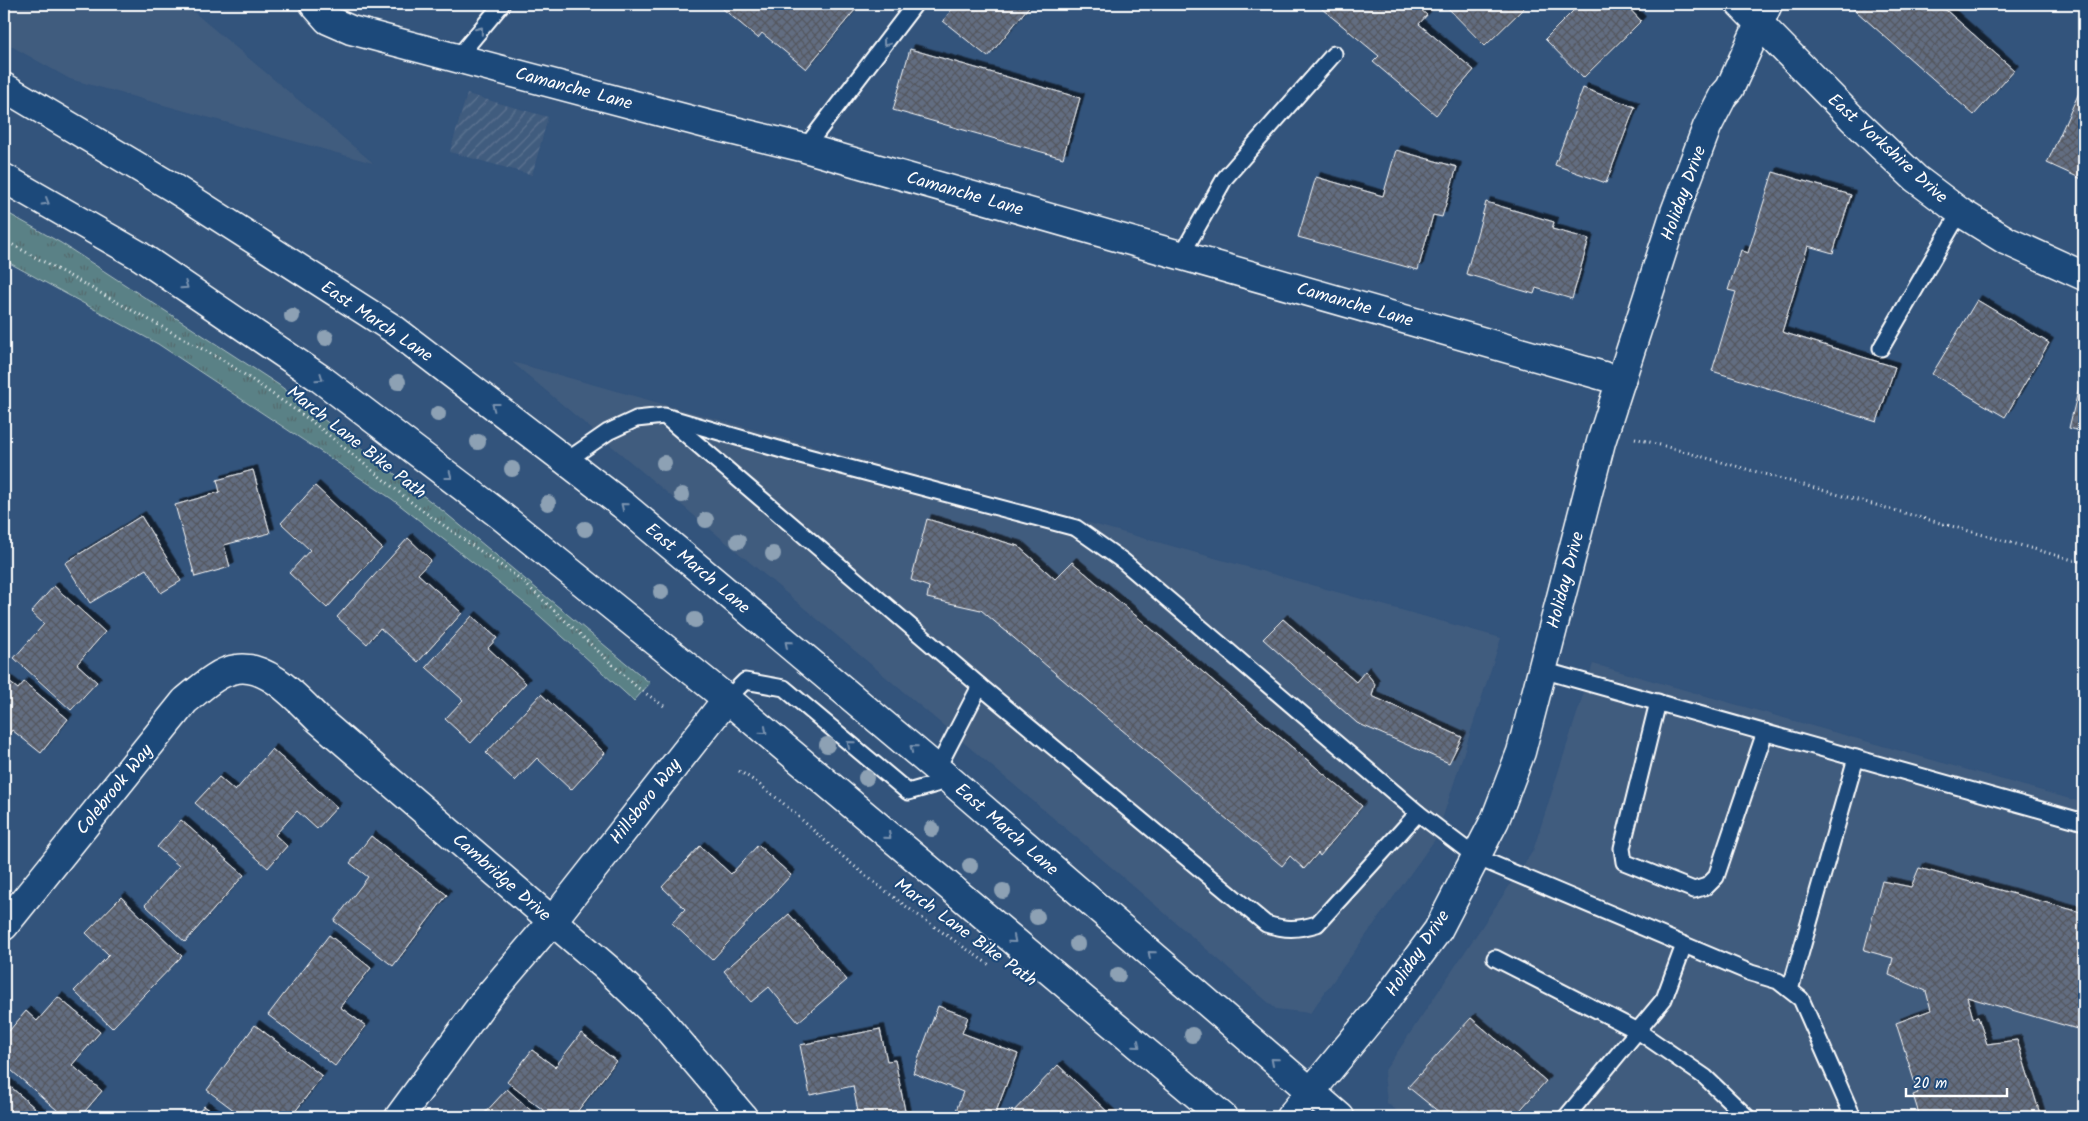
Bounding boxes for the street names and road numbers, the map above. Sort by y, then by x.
street label: Camanche Lane [512,60,636,119]
street label: East Yorkshire Drive [1820,87,1954,211]
street label: Holiday Drive [1654,142,1715,245]
street label: Camanche Lane [903,164,1027,225]
street label: East March Lane [314,274,438,371]
street label: Camanche Lane [1293,275,1417,336]
street label: March Lane Bike Path [280,379,432,507]
street label: East March Lane [638,516,756,622]
street label: Holiday Drive [1540,529,1593,632]
street label: Colebrook Way [69,738,161,842]
street label: Hillsboro Way [603,752,690,851]
street label: East March Lane [947,776,1065,884]
street label: Cambridge Drive [445,827,557,930]
street label: March Lane Bike Path [887,871,1043,995]
street label: Holiday Drive [1378,904,1458,1003]

